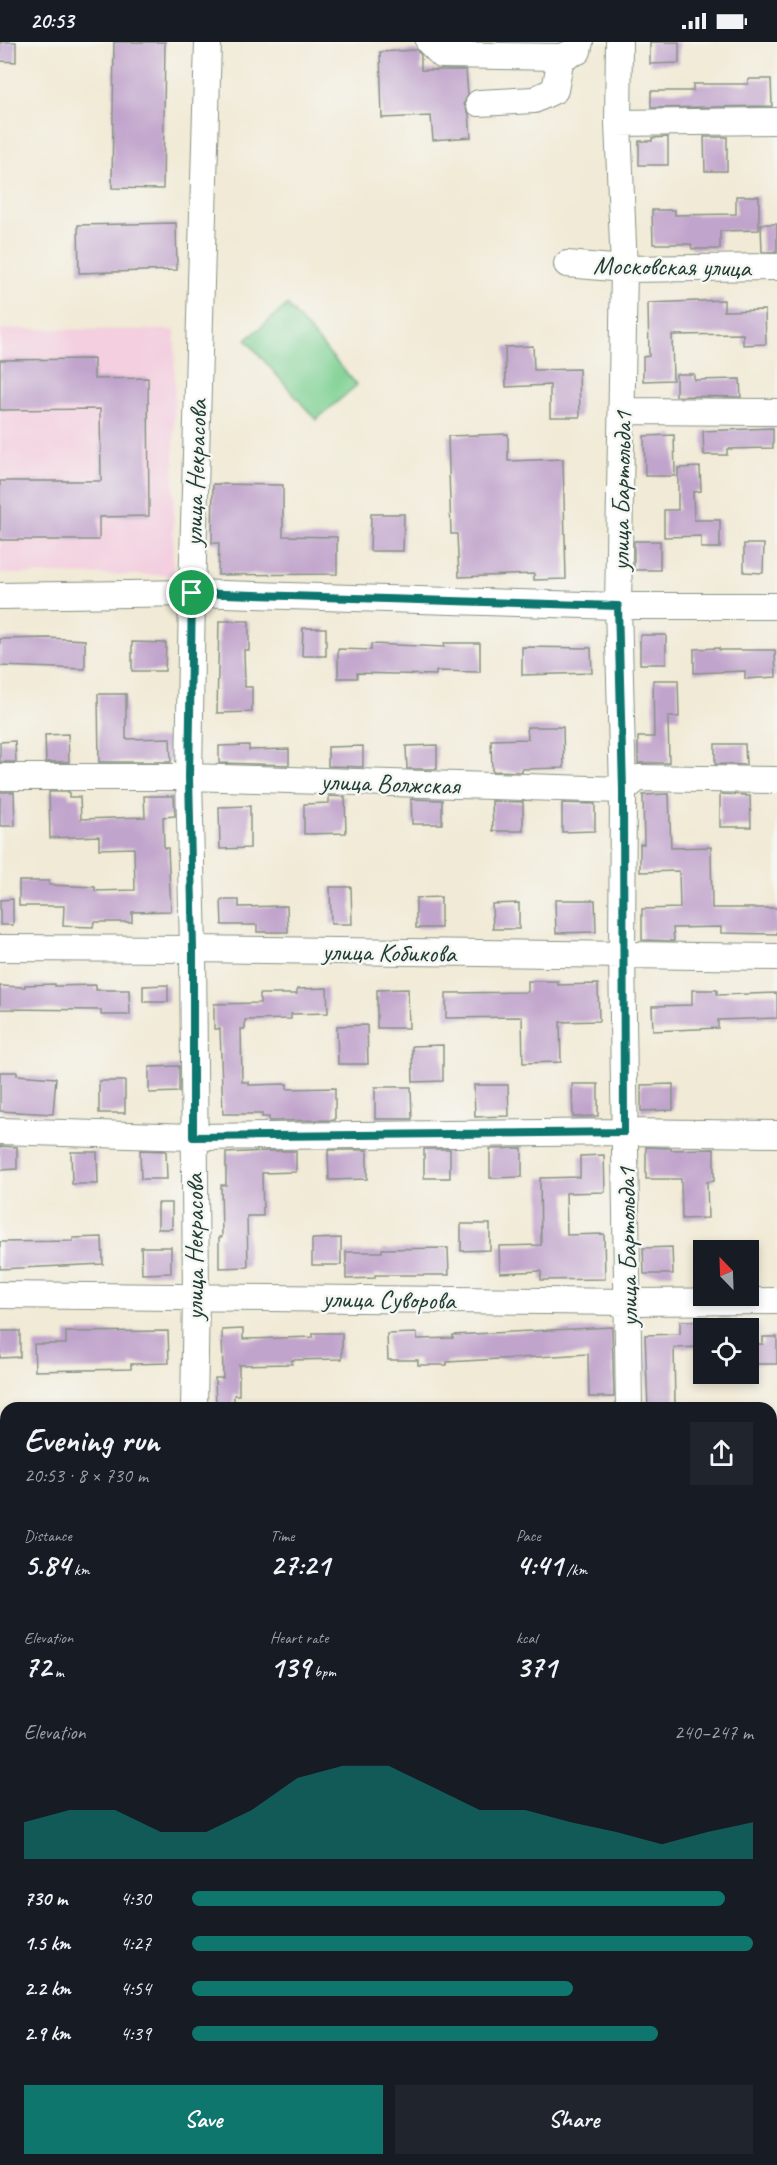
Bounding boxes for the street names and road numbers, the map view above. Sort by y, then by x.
street label: Московская улица [593,249,753,284]
street label: улица Некрасова [176,398,215,549]
street label: улица Бартольда1 [604,410,639,573]
street label: улица Волжская [318,765,462,802]
street label: улица Кобикова [320,935,458,970]
street label: улица Бартольда1 [610,1166,645,1329]
street label: улица Некрасова [178,1172,211,1322]
street label: улица Суворова [320,1282,457,1317]

